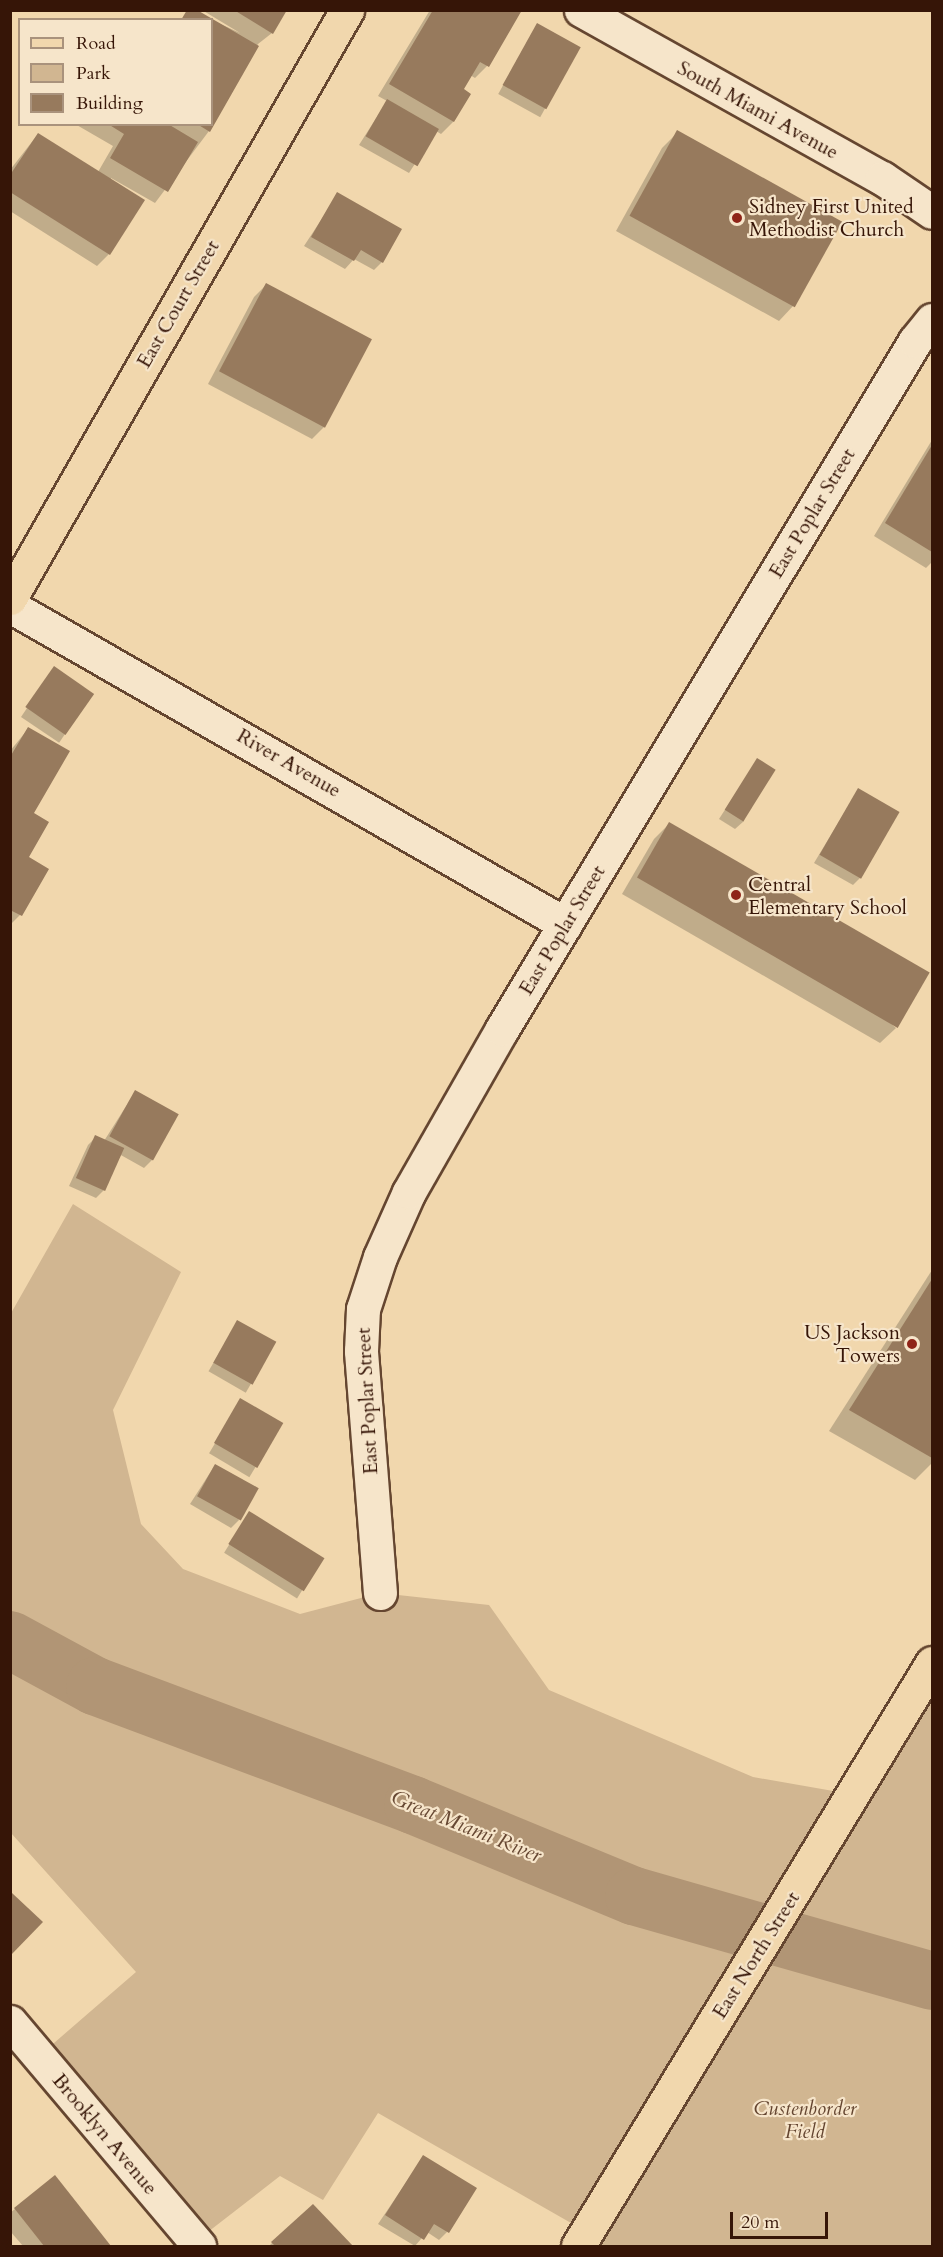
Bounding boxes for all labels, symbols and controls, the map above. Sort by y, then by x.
legend [18,18,213,126]
text: Road [76,31,116,56]
street label: South Miami Avenue [673,56,843,164]
text: Park [76,61,111,86]
text: Building [76,91,143,116]
place label: Sidney First United Methodist Church [749,195,914,242]
marker: Sidney First United Methodist Church [730,211,744,225]
street label: East Court Street [132,236,224,372]
street label: East Poplar Street [764,444,860,582]
street label: River Avenue [233,724,345,802]
street label: East Poplar Street [514,861,610,999]
place label: Central Elementary School [748,872,907,919]
marker: Central Elementary School [729,888,743,902]
place label: US Jackson Towers [804,1320,900,1367]
street label: East Poplar Street [351,1327,383,1475]
marker: US Jackson Towers [905,1337,919,1351]
water label: Great Miami River [387,1785,545,1869]
street label: East North Street [707,1887,805,2023]
street label: Brooklyn Avenue [47,2069,163,2199]
park label: Custenborder Field [754,2096,856,2143]
scale bar [733,2200,830,2238]
text: 20 m [741,2210,780,2235]

